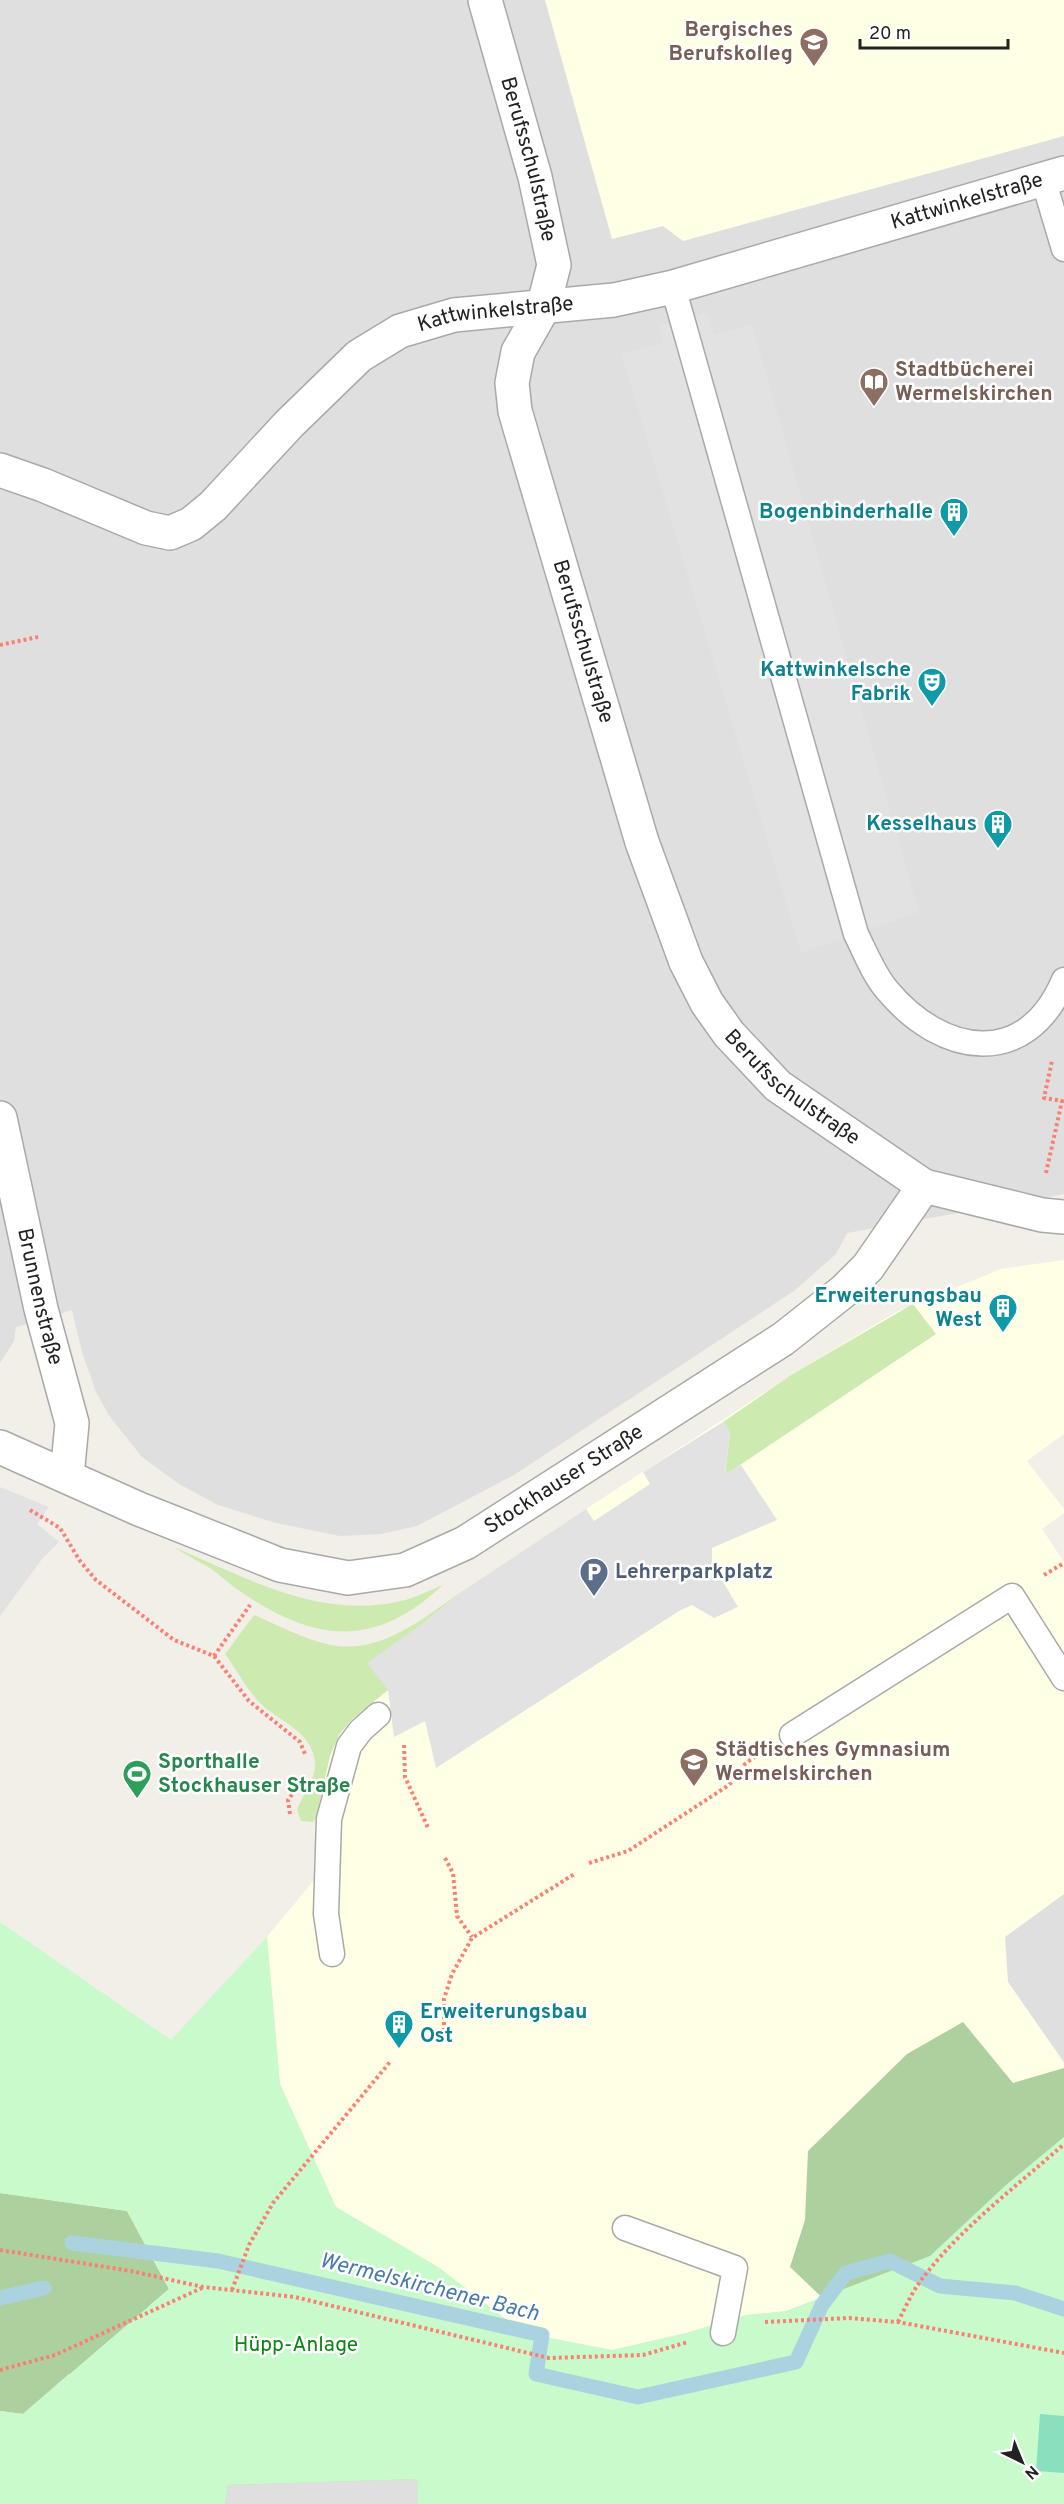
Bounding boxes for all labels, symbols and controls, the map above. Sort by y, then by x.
scale bar [860,12,1008,50]
place label: Bergisches Berufskolleg [668,17,793,68]
text: 20 m [869,23,911,46]
school or university icon: Bergisches Berufskolleg [798,26,830,68]
street label: Berufsschulstraße [494,74,562,244]
street label: Kattwinkelstraße [888,166,1046,236]
street label: Kattwinkelstraße [414,290,575,339]
place label: Stadtbücherei Wermelskirchen [895,357,1053,408]
library icon: Stadtbücherei Wermelskirchen [858,366,890,408]
building icon: Bogenbinderhalle [938,496,970,538]
place label: Bogenbinderhalle [759,499,933,526]
street label: Berufsschulstraße [546,556,620,727]
place label: Kattwinkelsche Fabrik [760,657,911,708]
theatre icon: Kattwinkelsche Fabrik [916,666,948,708]
building icon: Kesselhaus [982,808,1014,850]
place label: Kesselhaus [866,811,977,838]
street label: Berufsschulstraße [718,1024,865,1152]
street label: Brunnenstraße [11,1226,69,1368]
place label: Erweiterungsbau West [815,1283,982,1334]
building icon: Erweiterungsbau West [987,1292,1019,1334]
street label: Stockhauser Straße [479,1418,649,1541]
parking icon: Lehrerparkplatz [578,1556,610,1598]
place label: Lehrerparkplatz [615,1559,773,1586]
place label: Städtisches Gymnasium Wermelskirchen [715,1737,950,1788]
school or university icon: Städtisches Gymnasium Wermelskirchen [678,1746,710,1788]
place label: Sporthalle Stockhauser Straße [158,1749,350,1800]
sports icon: Sporthalle Stockhauser Straße [121,1758,153,1800]
place label: Erweiterungsbau Ost [420,1999,587,2050]
building icon: Erweiterungsbau Ost [383,2008,415,2050]
water label: Wermelskirchener Bach [317,2248,541,2328]
park label: Hüpp-Anlage [234,2332,358,2359]
north arrow [992,2432,1052,2492]
text: N [1020,2460,1042,2483]

